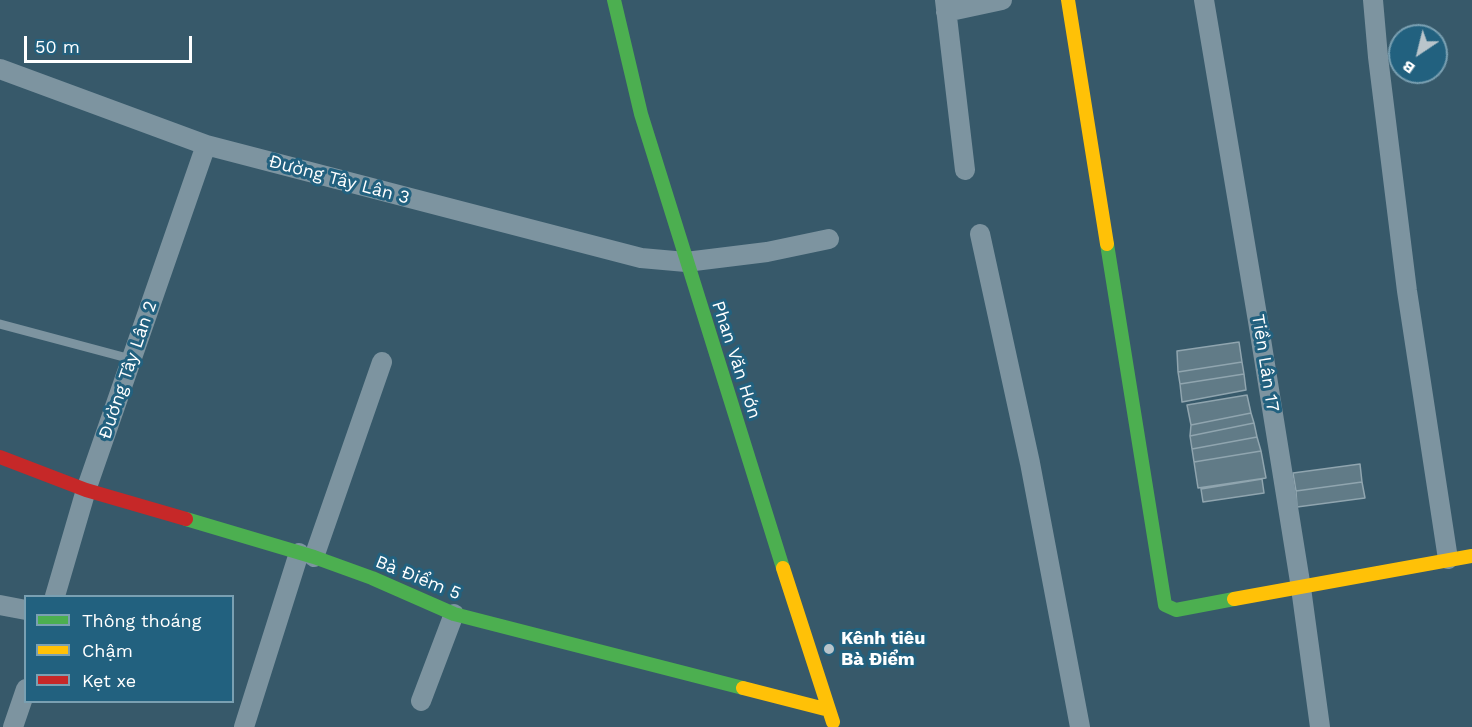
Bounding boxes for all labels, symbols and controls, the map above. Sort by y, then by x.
scale bar [27,24,195,62]
north arrow [1388,24,1448,84]
text: 50 m [35,36,80,57]
text: B [1399,57,1418,78]
street label: Đường Tây Lân 3 [266,151,412,209]
street label: Đường Tây Lân 2 [94,298,162,442]
street label: Phan Văn Hớn [707,298,765,422]
street label: Tiền Lân 17 [1247,313,1283,413]
street label: Bà Điểm 5 [372,551,464,605]
legend [24,595,234,703]
text: Thông thoáng [82,610,201,631]
place label: Kênh tiêu Bà Điểm [841,628,925,670]
text: Chậm [82,640,133,661]
marker: Kênh tiêu Bà Điểm [822,642,836,656]
text: Kẹt xe [82,670,136,691]

